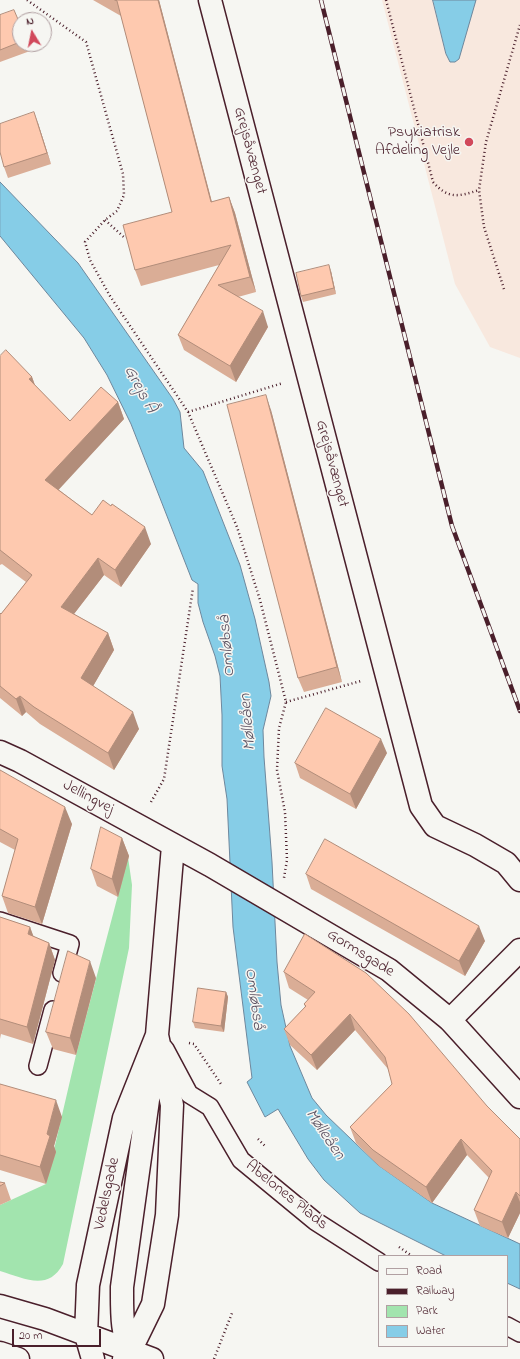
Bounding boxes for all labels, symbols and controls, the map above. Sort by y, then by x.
north arrow [12,12,52,52]
text: N [25,13,35,30]
street label: Grejsåvænget [228,105,270,197]
place label: Psykiatrisk Afdeling Vejle [375,123,460,161]
marker: Psykiatrisk Afdeling Vejle [463,136,475,148]
water label: Grejs Å [118,363,160,417]
street label: Grejsåvænget [310,418,352,510]
water label: Omløbså [215,614,241,678]
water label: Mølleåen [236,693,262,751]
street label: Jellingvej [59,777,117,819]
street label: Gormsgade [323,926,397,982]
water label: Omløbså [239,967,267,1031]
water label: Mølleåen [300,1106,348,1164]
street label: Vedelsgade [91,1156,125,1232]
street label: Abelones Plads [241,1157,331,1235]
legend [378,1255,508,1347]
text: Road [416,1262,442,1280]
text: Railway [416,1282,454,1300]
text: Park [416,1302,438,1320]
scale bar [14,1321,103,1347]
text: Water [416,1322,445,1340]
text: 20 m [19,1327,42,1345]

